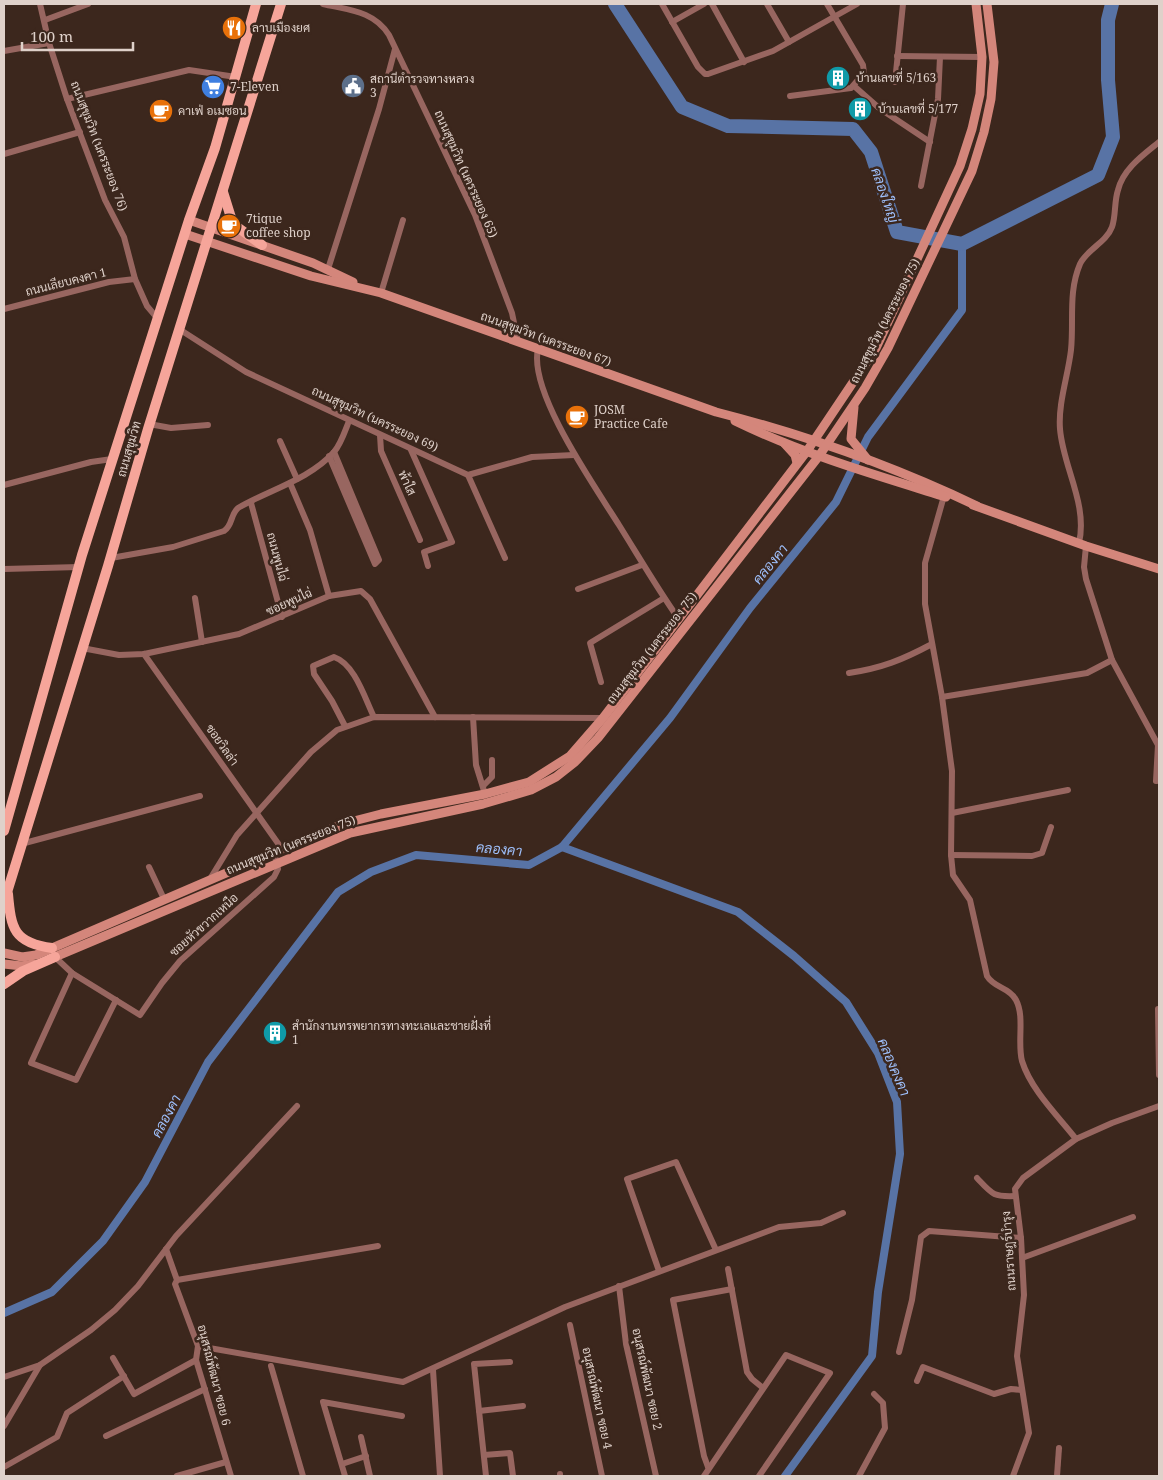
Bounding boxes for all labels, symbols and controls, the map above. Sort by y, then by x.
restaurant icon: ลาบเมืองยศ [221,15,247,41]
place label: ลาบเมืองยศ [252,19,310,36]
scale bar [22,20,134,52]
text: 100 m [30,26,73,46]
building icon: บ้านเลขที่ 5/163 [825,65,851,91]
place label: บ้านเลขที่ 5/163 [856,67,937,86]
place label: สถานีตำรวจทางหลวง 3 [370,70,474,101]
public building icon: สถานีตำรวจทางหลวง 3 [340,73,366,99]
supermarket icon: 7-Eleven [200,74,226,100]
street label: ถนนสุขุมวิท (นครระยอง 76) [66,78,132,214]
place label: 7-Eleven [230,78,279,95]
building icon: บ้านเลขที่ 5/177 [847,96,873,122]
cafe icon: คาเฟ่ อเมซอน [148,98,174,124]
place label: บ้านเลขที่ 5/177 [878,98,959,117]
place label: คาเฟ่ อเมซอน [178,102,247,119]
street label: ถนนสุขุมวิท (นครระยอง 65) [430,107,502,241]
water label: คลองใหญ่ [867,165,904,226]
place label: 7tique coffee shop [246,210,311,241]
cafe icon: 7tique coffee shop [216,213,242,239]
street label: ถนนสุขุมวิท (นครระยอง 75) [846,255,924,387]
street label: ถนนเลียบคงคา 1 [23,263,108,300]
street label: ถนนสุขุมวิท (นครระยอง 67) [478,307,614,371]
street label: ถนนสุขุมวิท (นครระยอง 69) [309,382,441,456]
place label: JOSM Practice Cafe [593,401,668,432]
cafe icon: JOSM Practice Cafe [564,404,590,430]
street label: ถนนสุขุมวิท [112,419,146,479]
street label: พ้าใส [394,467,421,498]
street label: ถนนพูนไฉ่ [263,530,292,583]
water label: คลองคา [748,540,792,588]
street label: ซอยพูนไฉ่ [263,584,315,619]
street label: ถนนสุขุมวิท (นครระยอง 75) [602,588,702,708]
street label: ซอยวิลล่า [202,721,243,769]
street label: ถนนสุขุมวิท (นครระยอง 75) [224,811,358,879]
water label: คลองคา [475,837,523,860]
street label: ซอยหัวขวากเหนือ [166,889,242,960]
place label: สำนักงานทรพยากรทางทะเลและชายฝั่งที่ 1 [292,1015,491,1048]
building icon: สำนักงานทรพยากรทางทะเลและชายฝั่งที่ 1 [262,1020,288,1046]
water label: คลองคงคา [874,1035,915,1099]
water label: คลองคา [146,1091,185,1141]
street label: ถนนราษฎร์บำรุง [997,1210,1021,1292]
street label: อนุสรณ์พัฒนา ซอย 6 [193,1322,235,1428]
street label: อนุสรณ์พัฒนา ซอย 2 [627,1326,667,1432]
street label: อนุสรณ์พัฒนา ซอย 4 [577,1345,617,1451]

